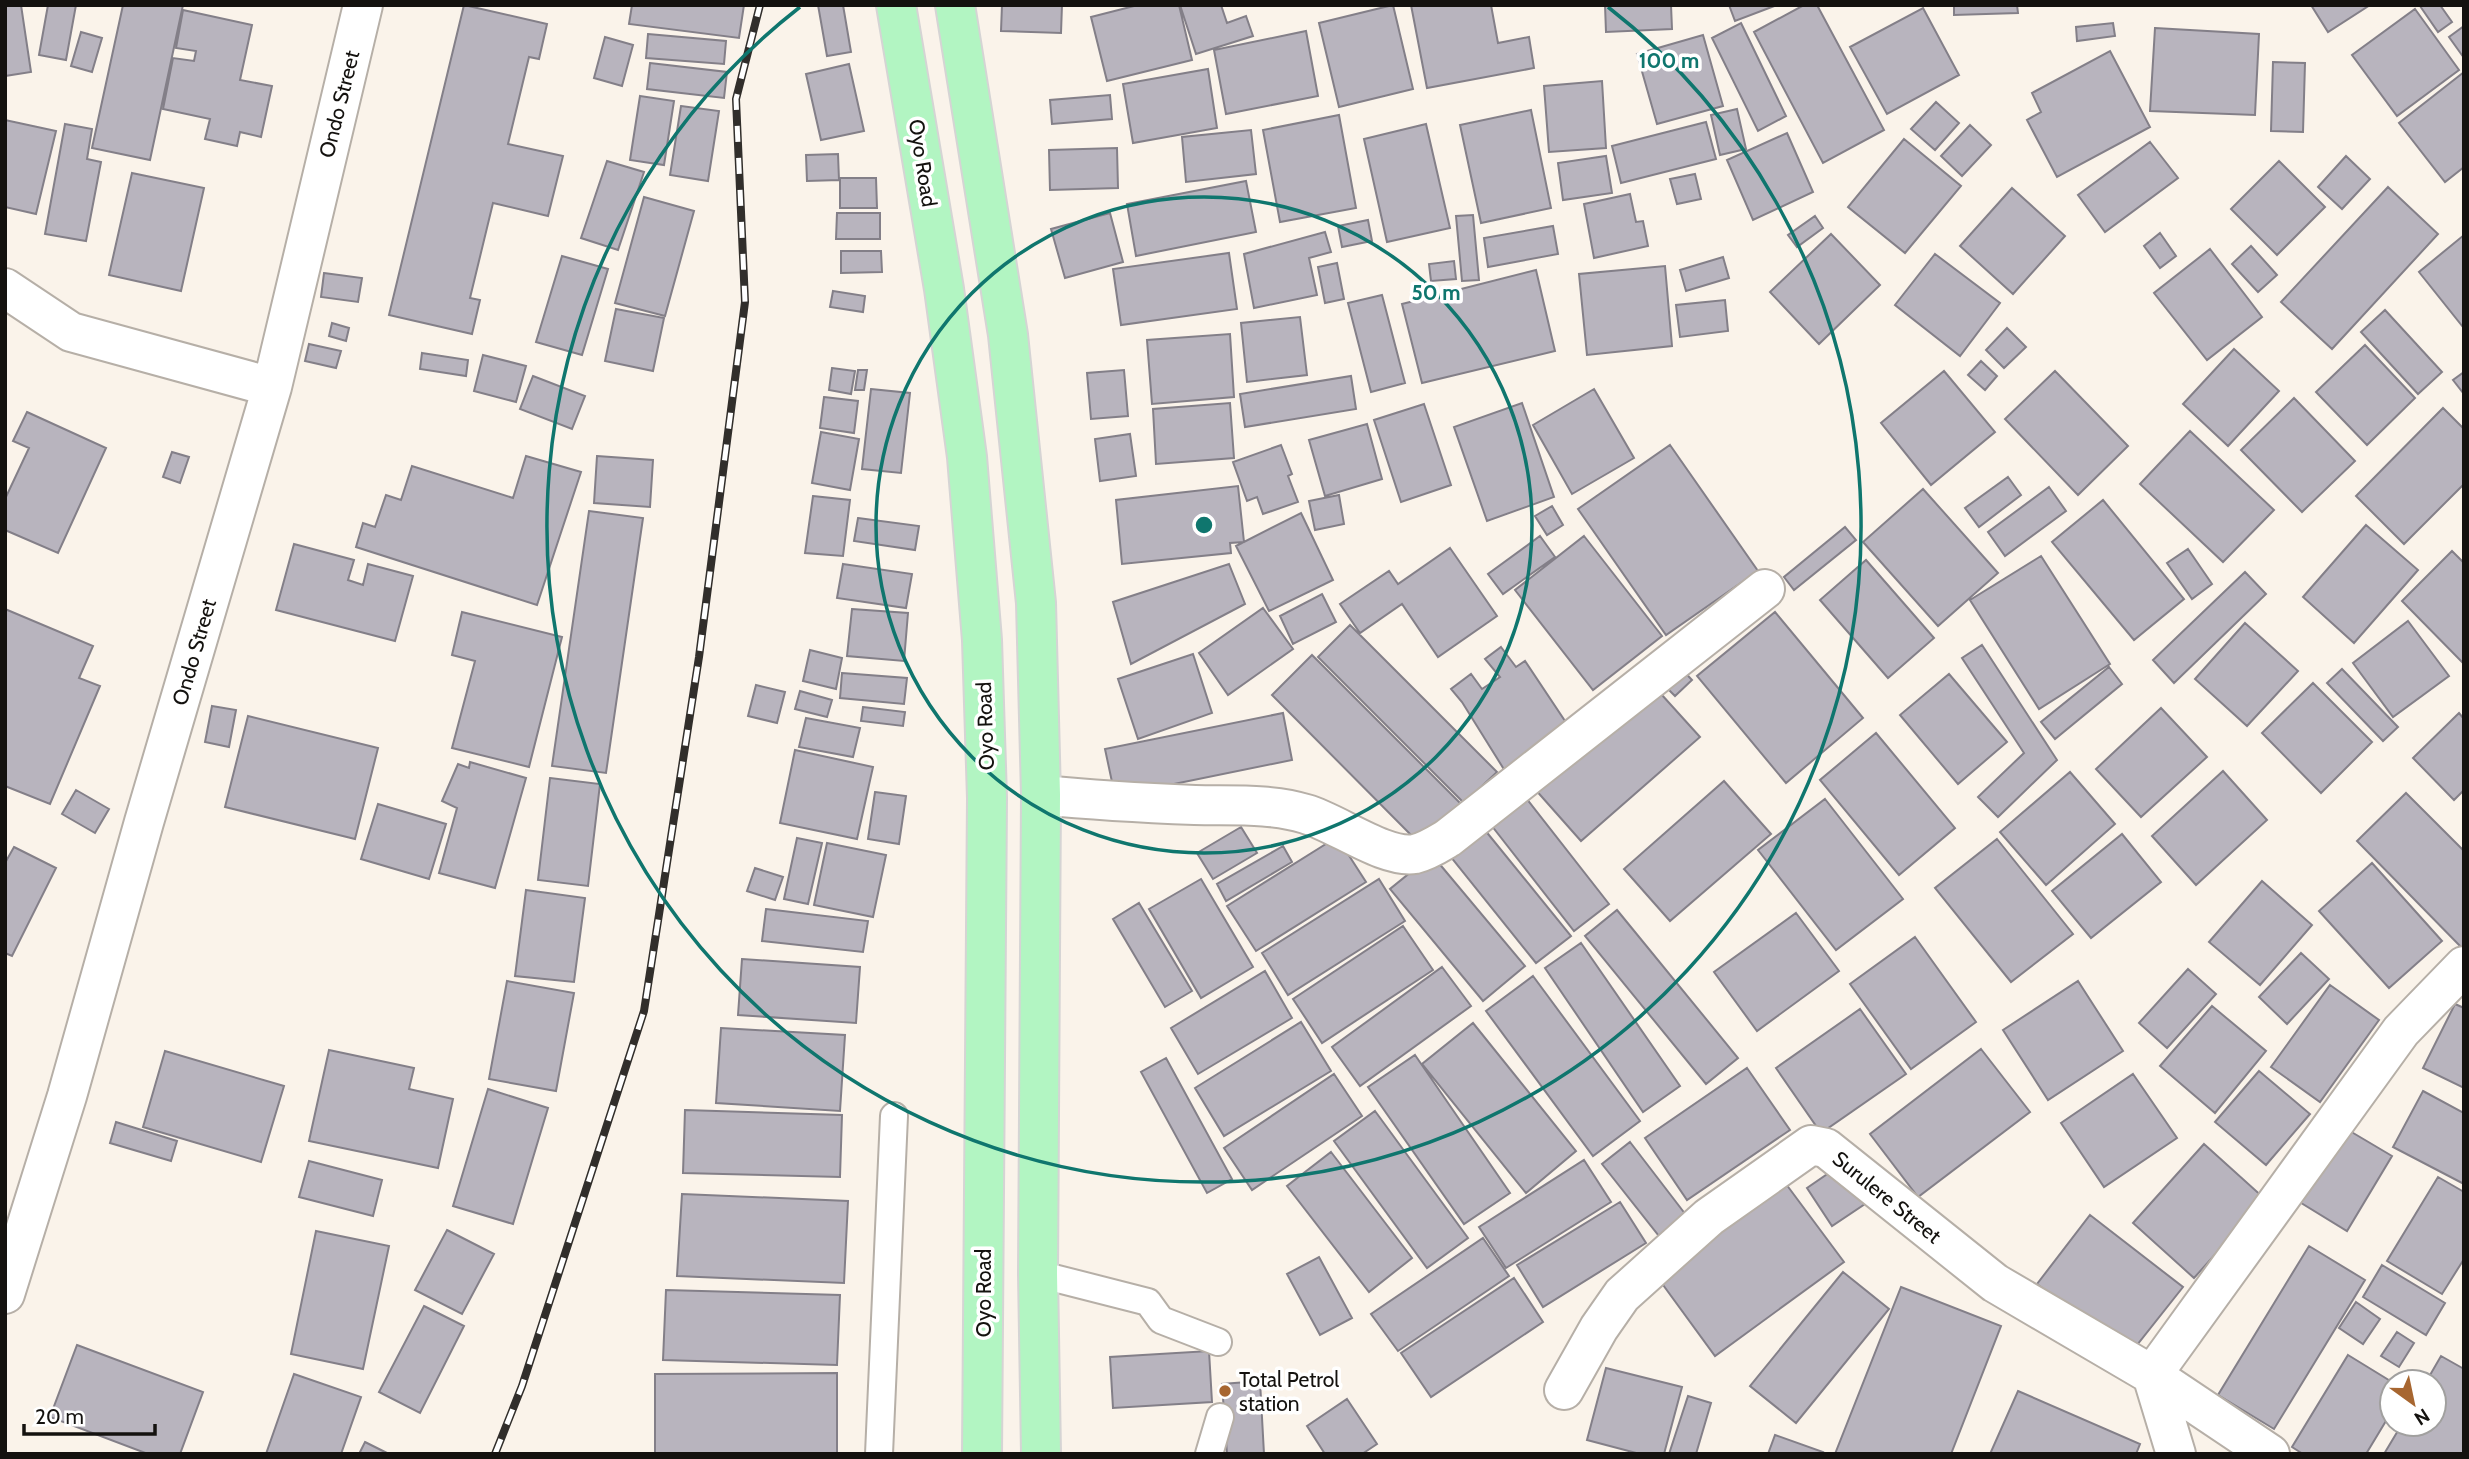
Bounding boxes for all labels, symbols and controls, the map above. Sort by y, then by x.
street label: Ondo Street [314,48,364,160]
text: 100 m [1639,48,1699,73]
street label: Oyo Road [904,117,942,209]
text: 50 m [1411,280,1461,305]
centre of rings [1192,513,1216,537]
street label: Ondo Street [167,596,221,708]
street label: Oyo Road [971,681,999,771]
street label: Surulere Street [1828,1146,1946,1248]
street label: Oyo Road [971,1249,996,1337]
place label: Total Petrol station [1239,1367,1339,1416]
north arrow [2378,1368,2448,1438]
marker: Total Petrol station [1217,1383,1233,1399]
scale bar [24,1392,156,1436]
text: 20 m [35,1404,84,1429]
text: N [2410,1404,2434,1430]

